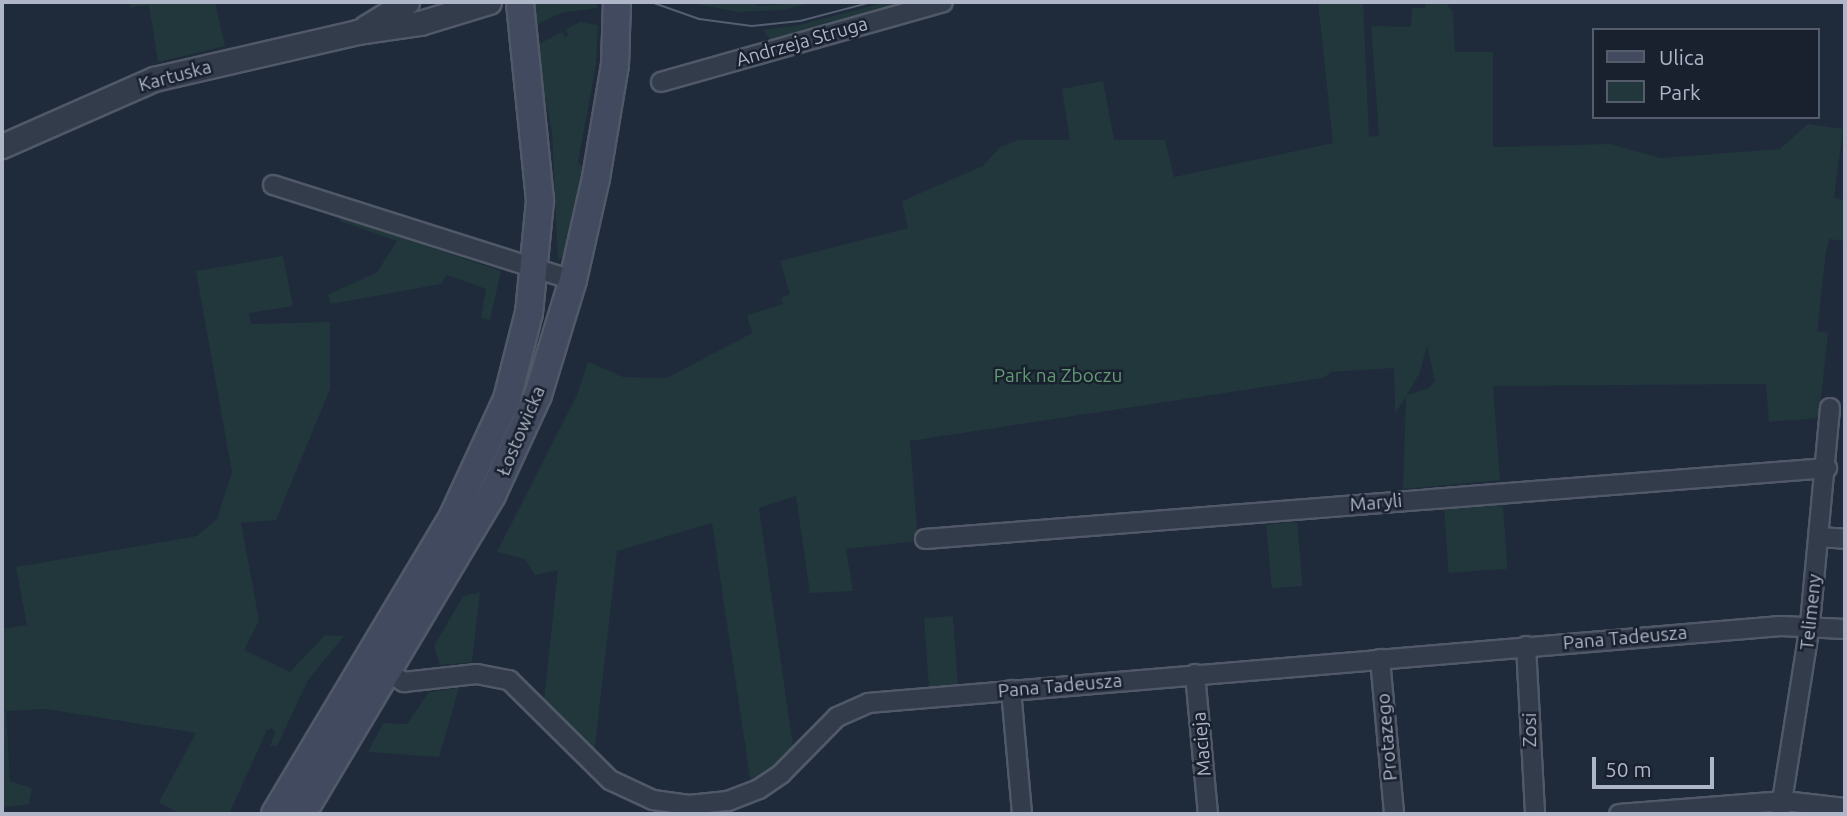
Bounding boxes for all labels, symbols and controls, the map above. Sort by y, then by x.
street label: Andrzeja Struga [734,12,870,72]
legend [1591,28,1819,119]
text: Ulica [1659,45,1704,69]
street label: Kartuska [136,55,214,97]
text: Park [1659,80,1701,104]
park label: Park na Zboczu [994,365,1122,387]
street label: Łostowicka [492,383,550,479]
street label: Maryli [1349,489,1403,517]
street label: Telimeny [1796,573,1826,651]
street label: Pana Tadeusza [1562,621,1688,655]
street label: Pana Tadeusza [997,669,1123,703]
street label: Protazego [1372,692,1402,782]
street label: Macieja [1188,711,1216,777]
street label: Zosi [1519,713,1541,747]
scale bar [1595,742,1717,786]
text: 50 m [1605,757,1652,781]

